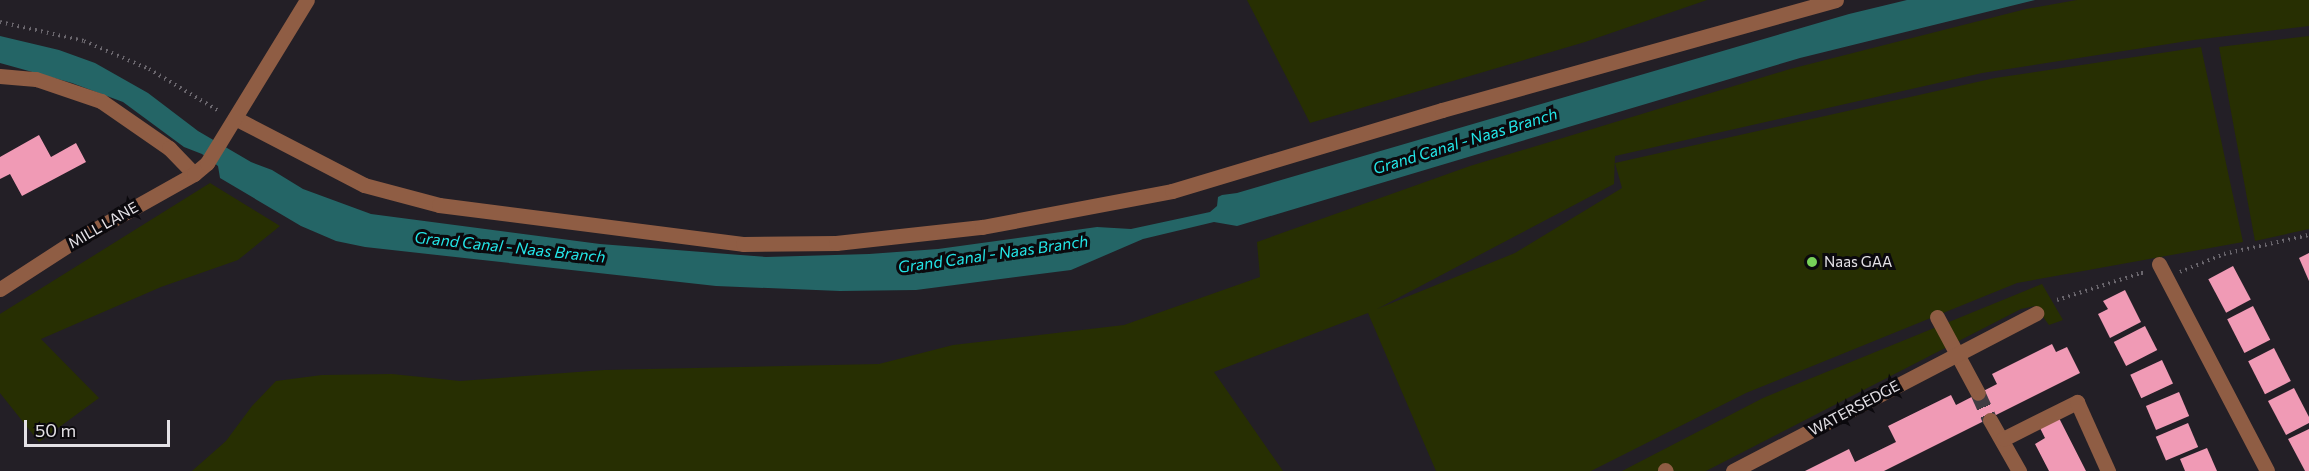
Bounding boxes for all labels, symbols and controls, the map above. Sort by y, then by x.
water label: Grand Canal - Naas Branch [1370,104,1560,178]
street label: MILL LANE [65,198,141,252]
water label: Grand Canal - Naas Branch [414,227,606,267]
water label: Grand Canal - Naas Branch [897,231,1089,277]
place label: Naas GAA [1824,253,1892,271]
marker: Naas GAA [1805,255,1819,269]
street label: WATERSEDGE [1805,376,1903,440]
scale bar [27,408,172,446]
text: 50 m [35,419,76,441]

